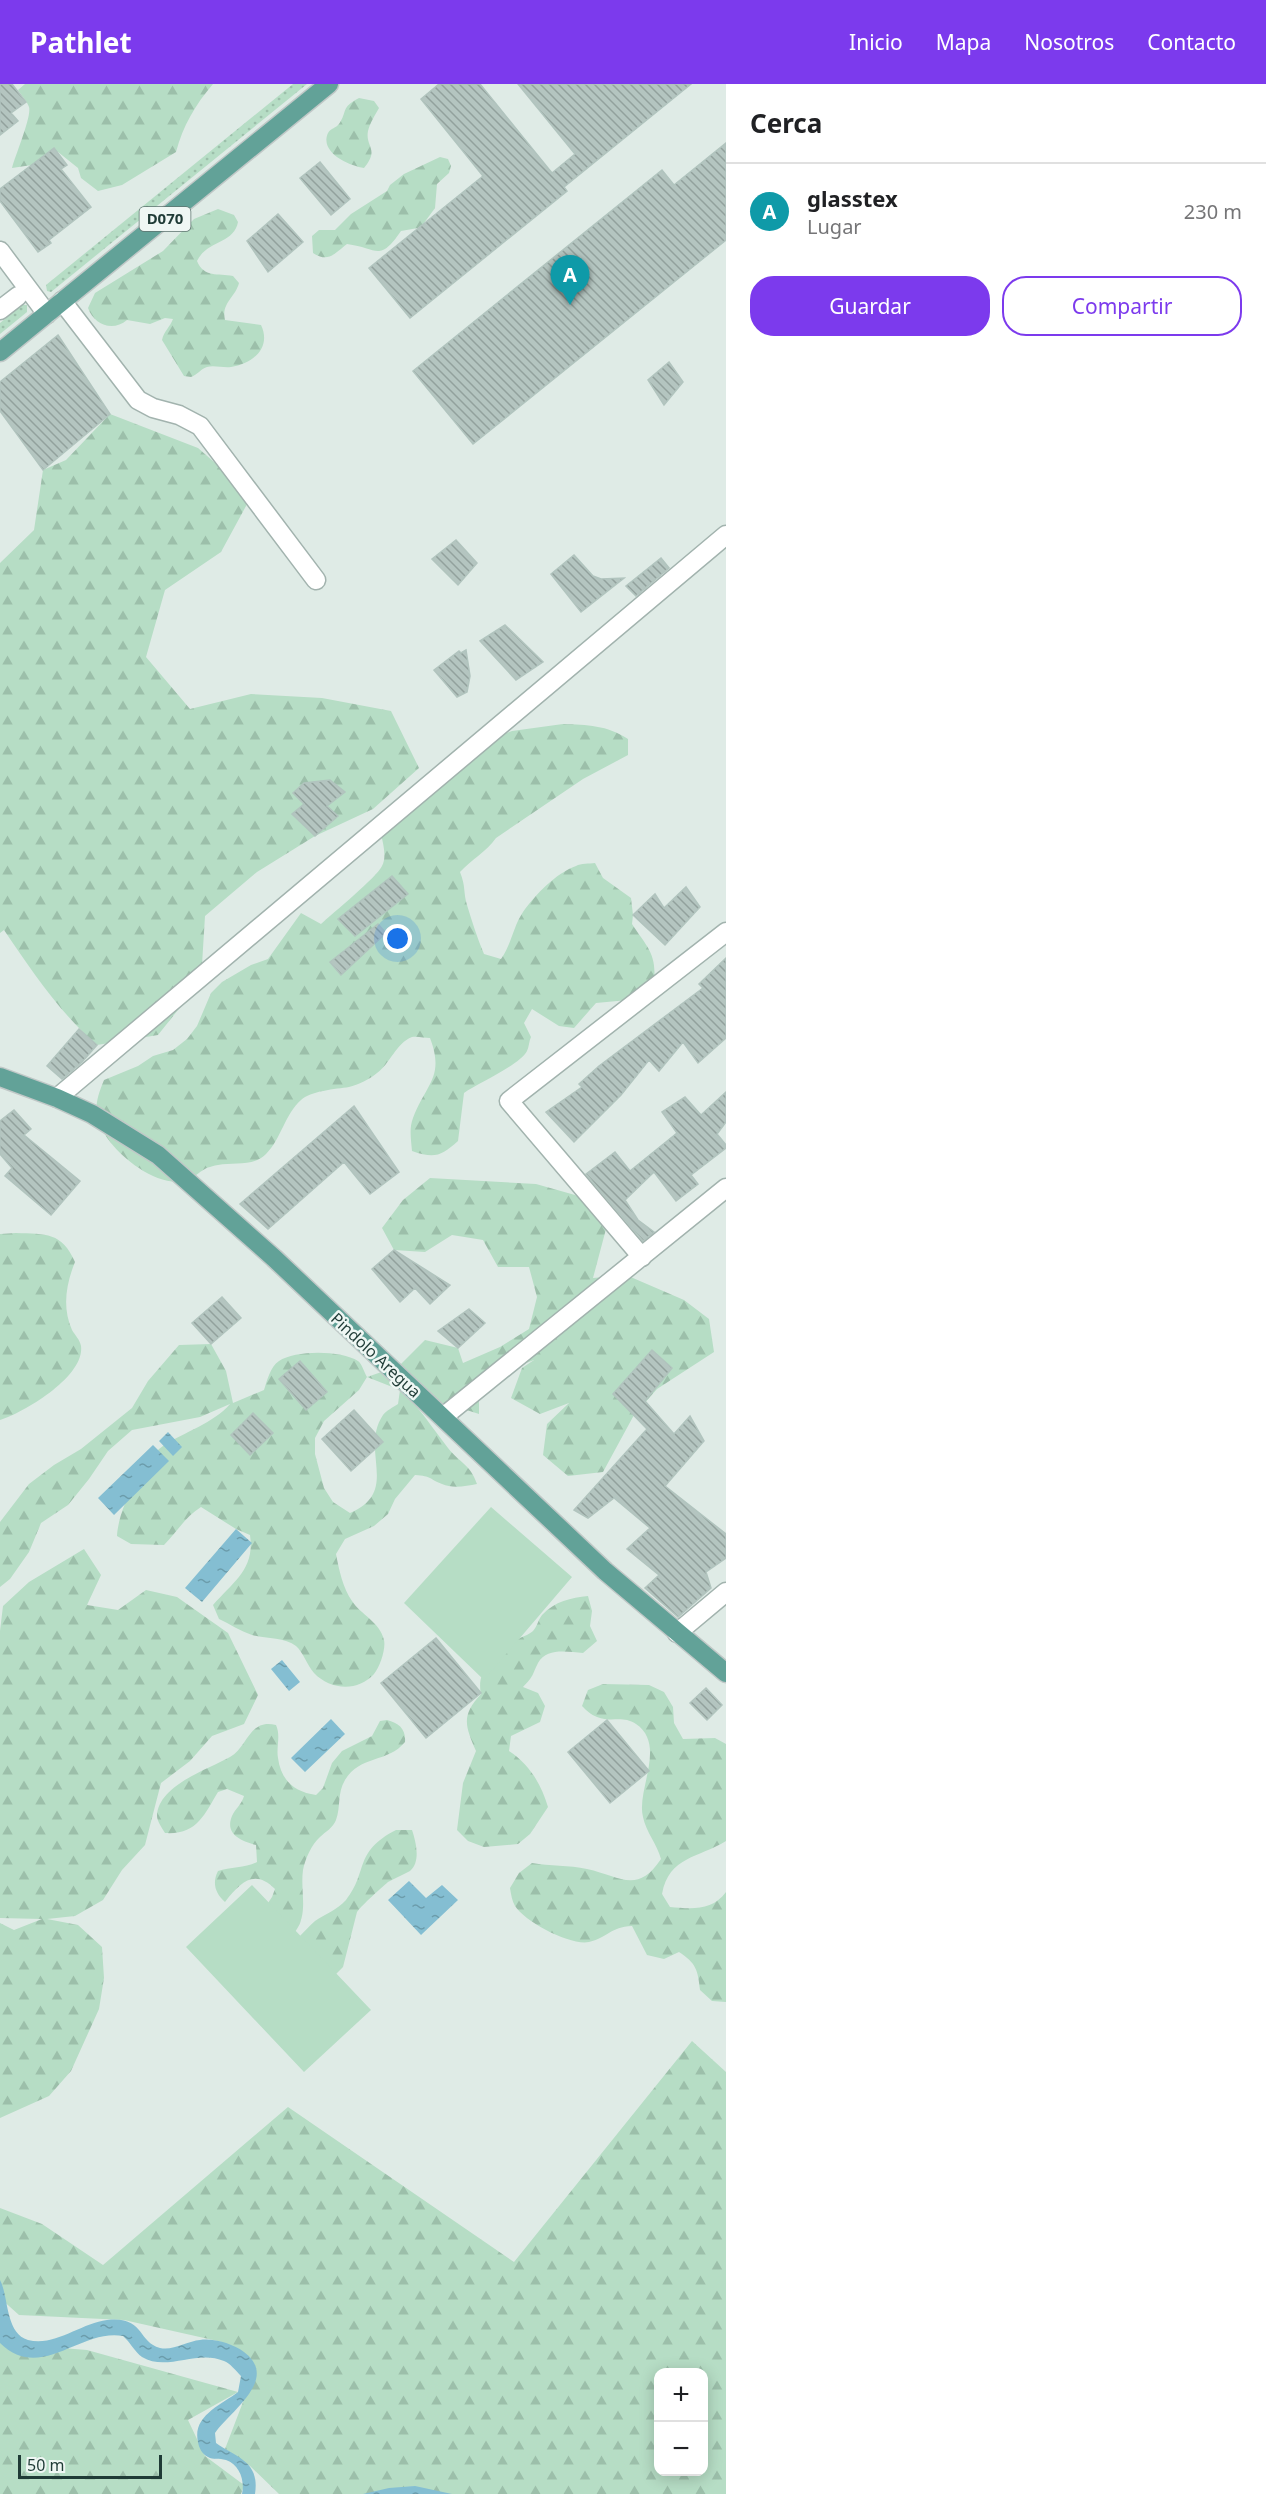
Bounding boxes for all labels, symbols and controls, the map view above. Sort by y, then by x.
text: Pathlet [30,23,132,61]
text: Inicio [849,28,903,56]
text: Mapa [936,28,991,56]
text: Nosotros [1024,28,1114,56]
text: Contacto [1147,28,1236,56]
text: Cerca [750,105,822,141]
text: glasstex [807,183,898,213]
text: A [763,198,776,225]
text: 230 m [1184,198,1242,225]
road number: D070 [140,207,190,231]
text: Lugar [807,213,862,240]
pin: A [550,256,590,305]
button: Guardar [750,276,990,336]
button: Compartir [1002,276,1242,336]
your location [383,924,412,953]
street label: Pindolo Aregua [326,1308,426,1402]
map controls [654,2368,708,2476]
button: + [654,2368,708,2422]
button: − [654,2422,708,2476]
scale bar [18,2452,162,2480]
text: 50 m [27,2454,64,2476]

